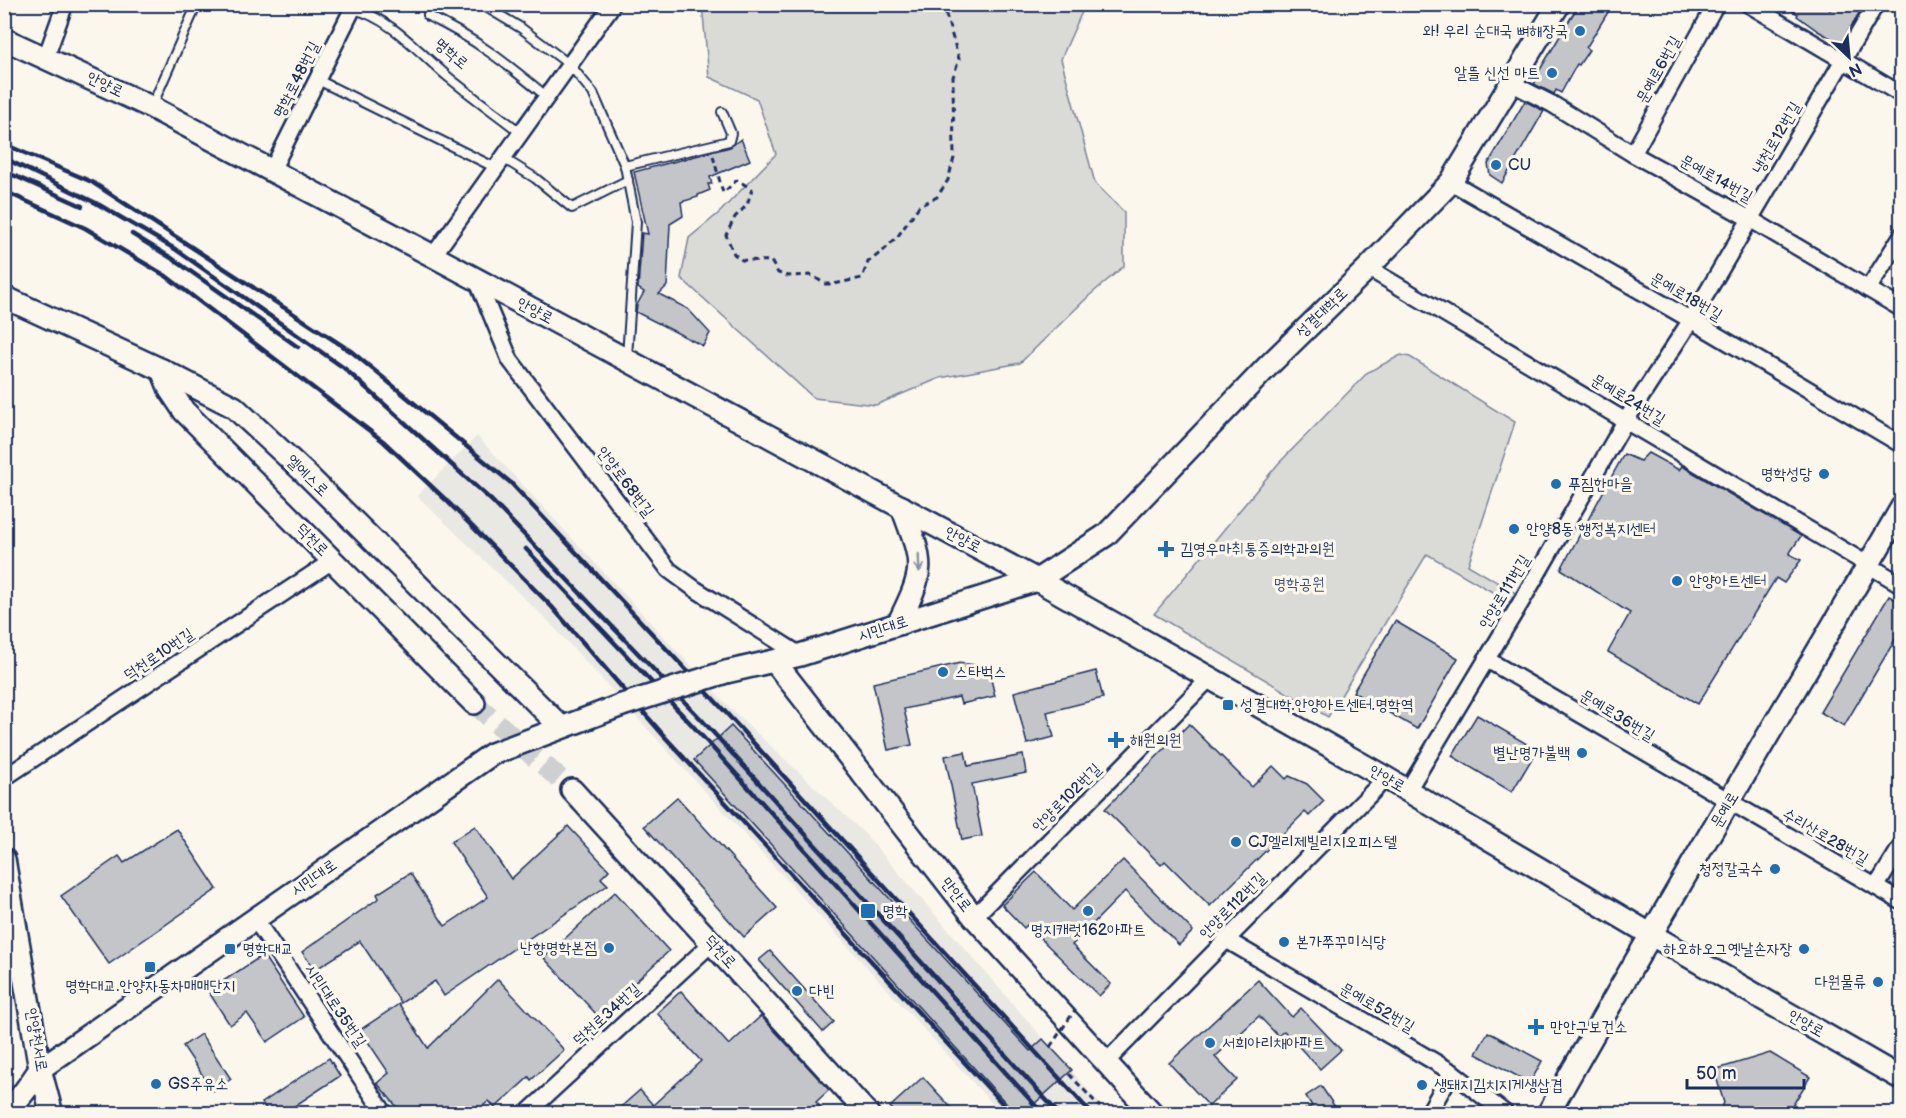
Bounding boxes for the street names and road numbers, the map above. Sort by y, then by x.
street label: 문예로6번길 [1633,33,1685,107]
street label: 명학로 [430,34,472,74]
street label: 명학로48번길 [270,38,324,121]
street label: 안양로 [83,68,127,102]
street label: 냉천로12번길 [1749,99,1805,177]
street label: 문예로14번길 [1676,151,1756,207]
street label: 문예로18번길 [1647,269,1725,325]
street label: 성결대학로 [1292,284,1352,342]
street label: 안양로 [513,294,557,328]
street label: 문예로24번길 [1587,370,1669,430]
street label: 안양로68번길 [592,443,658,521]
street label: 엘에스로 [282,451,332,501]
street label: 덕천로 [292,520,332,560]
street label: 안양로 [941,523,985,557]
street label: 안양로111번길 [1475,551,1535,632]
street label: 시민대로 [856,612,910,646]
street label: 덕천로10번길 [121,625,198,685]
street label: 문예로36번길 [1576,686,1658,746]
street label: 안양로102번길 [1029,760,1105,836]
street label: 안양로 [1366,761,1408,797]
street label: 문예로 [1707,789,1743,831]
street label: 수리산로28번길 [1779,805,1871,869]
street label: 시민대로 [287,855,341,901]
street label: 안양로112번길 [1196,869,1270,943]
street label: 만안로 [937,874,975,916]
street label: 덕천로 [700,931,740,973]
street label: 시민대로35번길 [300,961,370,1051]
street label: 문예로52번길 [1336,979,1418,1037]
street label: 덕천로34번길 [569,980,645,1050]
street label: 안양로 [1785,1006,1827,1042]
street label: 안양천서로 [21,1007,51,1073]

